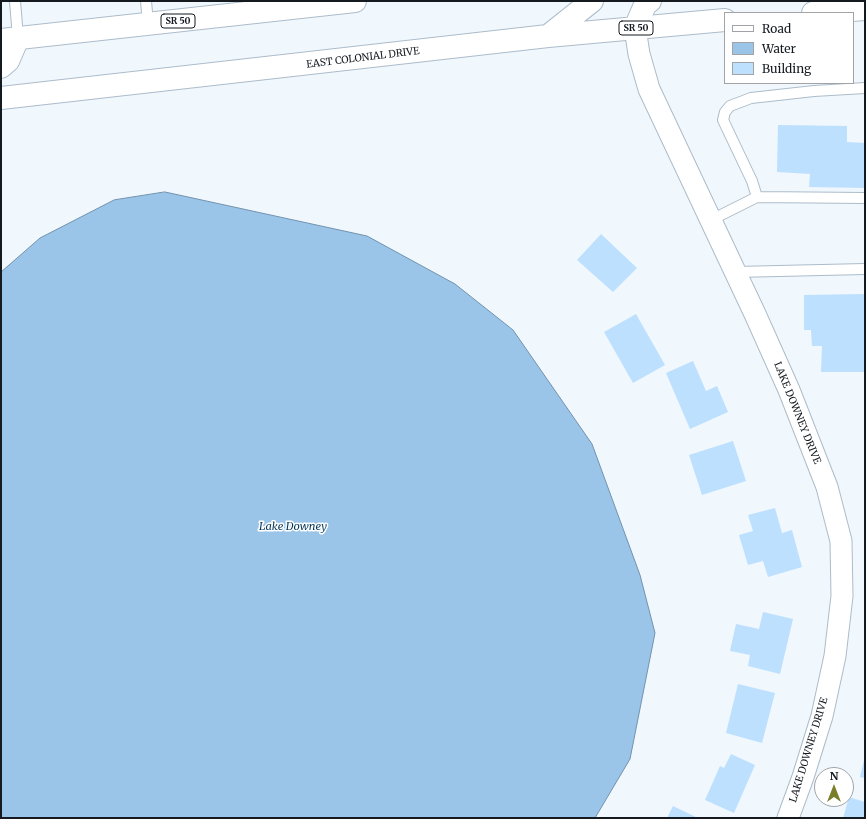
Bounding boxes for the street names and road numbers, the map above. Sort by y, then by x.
road number: SR 50 [161,14,195,28]
road number: SR 50 [619,21,653,35]
street label: EAST COLONIAL DRIVE [306,45,420,71]
street label: LAKE DOWNEY DRIVE [771,360,823,466]
street label: LAKE DOWNEY DRIVE [787,696,831,804]

